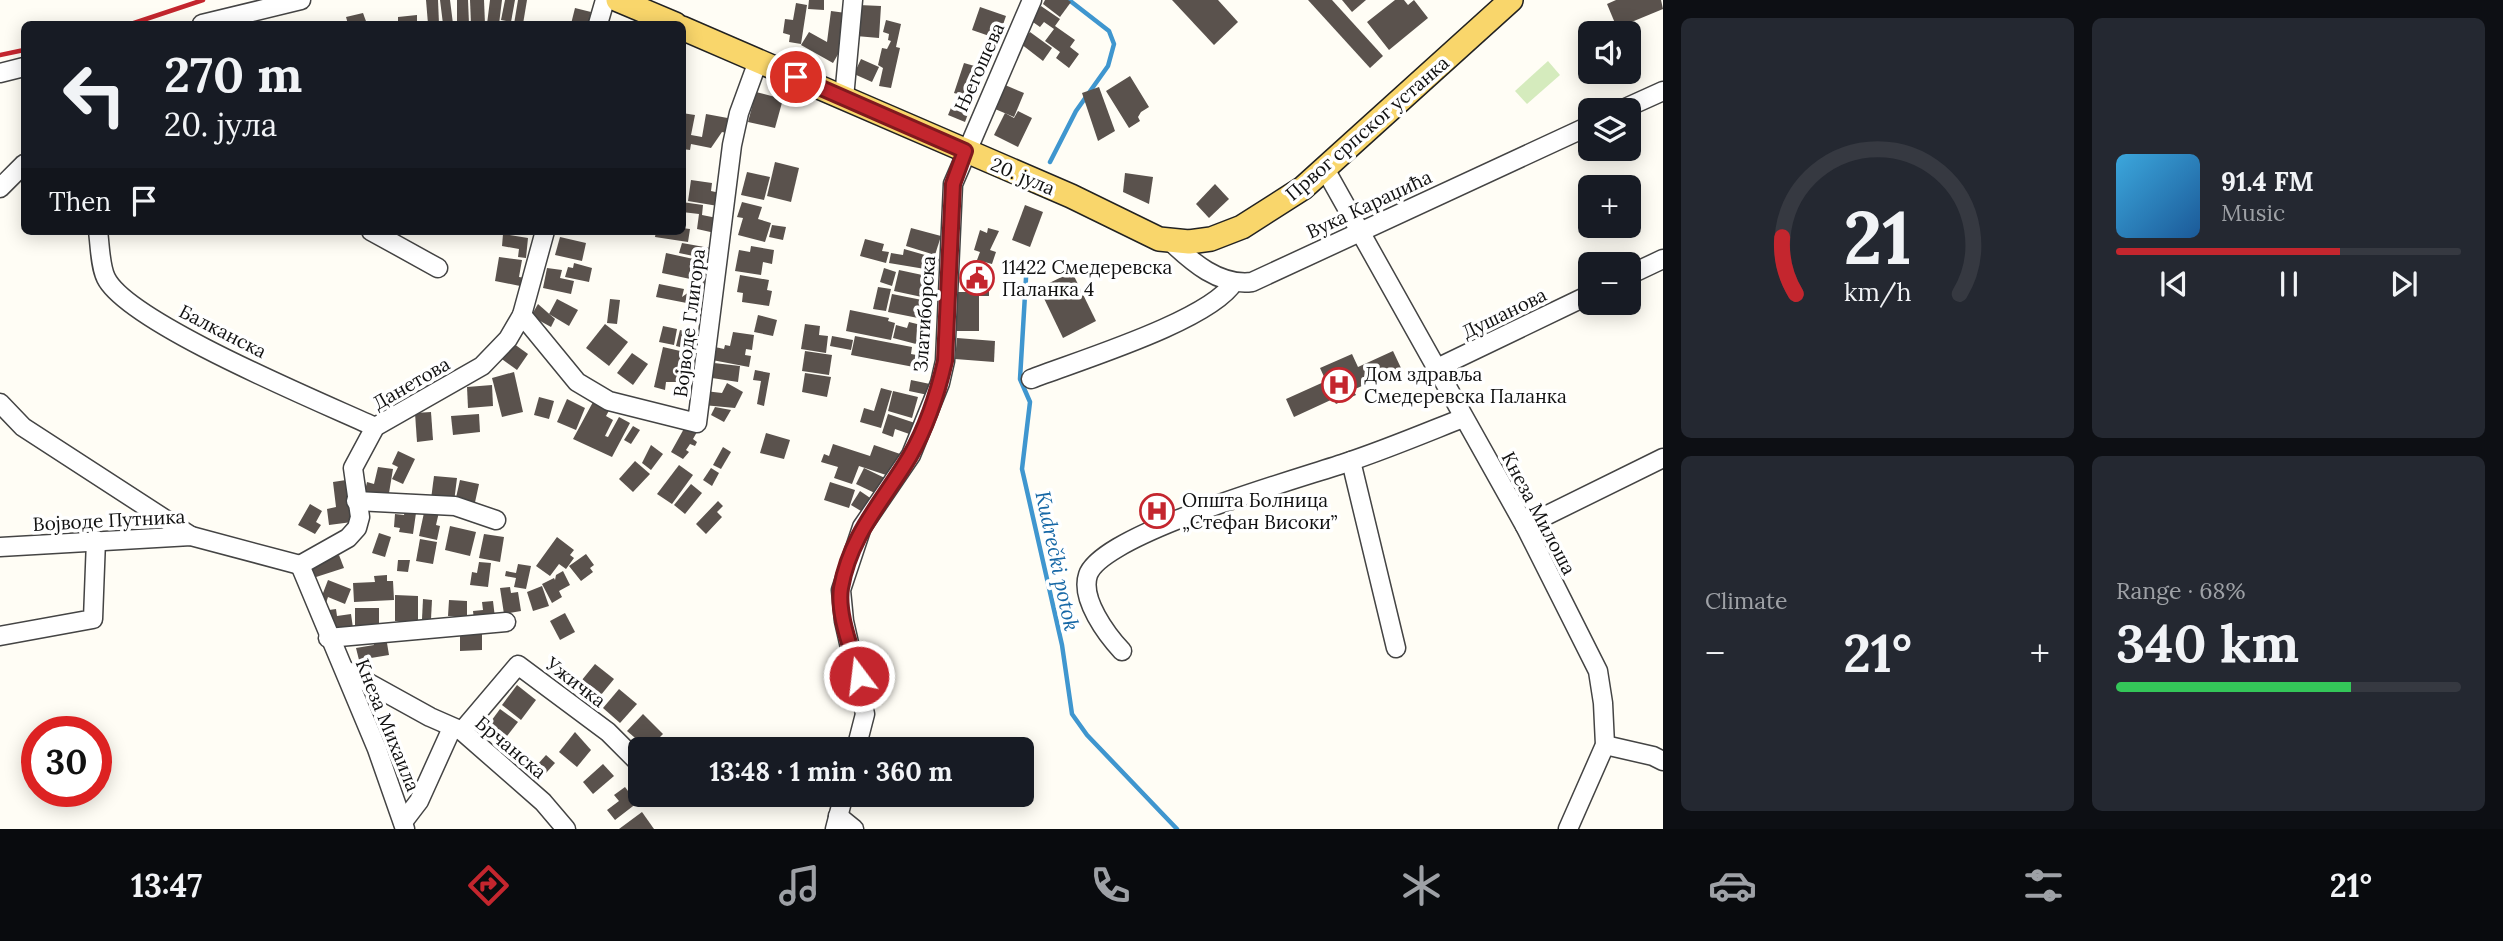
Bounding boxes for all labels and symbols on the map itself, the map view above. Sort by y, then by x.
street label: Његошева [949,19,1009,115]
pin [766,47,826,107]
street label: Првог српског устанка [1280,50,1454,206]
street label: 20. јула [987,152,1059,200]
street label: Вука Караџића [1302,164,1436,244]
street label: Војводе Глигора [668,247,710,399]
street label: Златиборска [908,255,940,373]
place label: 11422 Смедеревска Паланка 4 [1002,255,1173,301]
public building icon: 11422 Смедеревска Паланка 4 [958,259,996,297]
street label: Душанова [1458,282,1550,344]
street label: Балканска [175,299,271,363]
street label: Данетова [368,351,454,415]
place label: Дом здравља Смедеревска Паланка [1364,362,1567,408]
hospital icon: Дом здравља Смедеревска Паланка [1320,366,1358,404]
street label: Кнеза Милоша [1496,447,1582,579]
water label: Kudrečki potok [1029,488,1086,633]
place label: Општа Болница „Стефан Високи” [1182,488,1338,534]
hospital icon: Општа Болница „Стефан Високи” [1138,492,1176,530]
street label: Војводе Путника [32,504,186,536]
position arrow [822,639,896,713]
street label: Ужичка [540,651,611,712]
street label: Кнеза Михаила [350,655,426,795]
street label: Брчанска [471,710,552,784]
speed limit sign: 30 [21,716,112,807]

